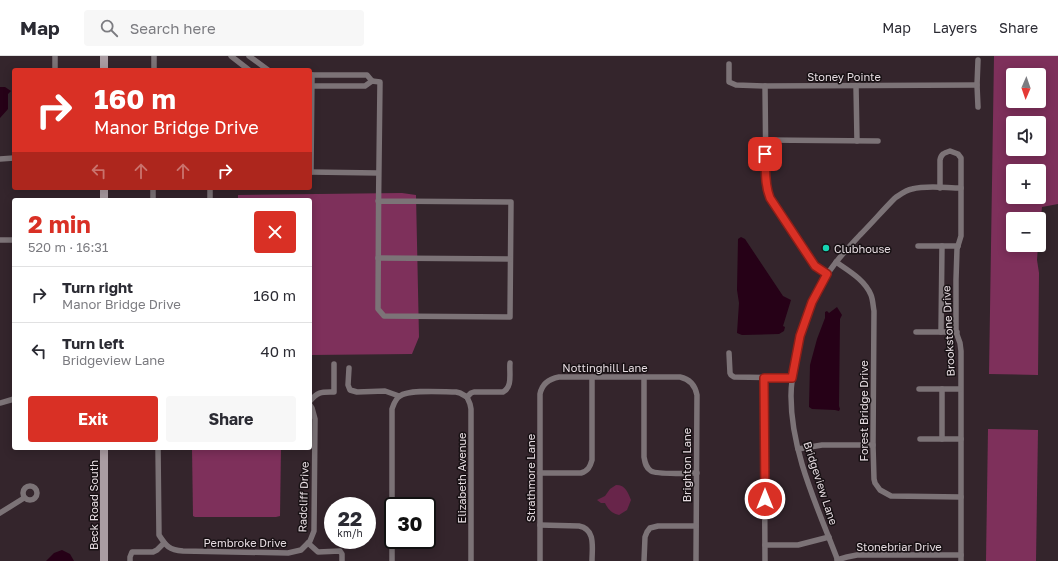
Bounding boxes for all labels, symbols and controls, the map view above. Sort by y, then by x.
search box [84,10,364,46]
text: Map [20,16,60,39]
icon: search [98,17,120,39]
text: Search here [130,19,216,37]
text: Map [882,19,911,36]
text: Layers [933,19,977,36]
text: Share [999,19,1038,36]
north arrow [1006,68,1046,108]
map controls [1006,68,1046,252]
street label: Stoney Pointe [807,70,881,83]
text: 160 m [94,82,176,115]
icon: right [28,84,80,136]
text: Manor Bridge Drive [94,116,259,138]
button: sound [1006,116,1046,156]
pin [748,137,782,171]
icon: arrive [754,143,776,165]
icon: left [88,160,110,182]
icon: ahead [130,160,152,182]
icon: ahead [172,160,194,182]
icon: right [214,160,236,182]
button: + [1006,164,1046,204]
text: 2 min [28,209,91,238]
button: close [254,211,296,253]
button: − [1006,212,1046,252]
text: 520 m · 16:31 [28,239,108,255]
place label: Clubhouse [834,242,891,255]
marker: Clubhouse [821,243,831,253]
text: Turn right [62,278,133,296]
icon: right [28,284,50,306]
street label: Brookstone Drive [939,285,957,377]
text: 160 m [253,286,296,304]
text: Manor Bridge Drive [62,296,181,312]
text: Turn left [62,334,124,352]
icon: left [28,340,50,362]
text: 40 m [261,342,296,360]
text: Bridgeview Lane [62,352,165,368]
street label: Forest Bridge Drive [857,360,870,462]
street label: Nottinghill Lane [562,361,648,374]
button: Exit [28,396,158,442]
button: Share [166,396,296,442]
street label: Brighton Lane [680,428,693,502]
street label: Elizabeth Avenue [455,433,468,523]
street label: Strathmore Lane [524,434,537,522]
street label: Bridgeview Lane [801,440,841,526]
street label: Beck Road South [87,460,100,550]
street label: Radcliff Drive [295,461,311,533]
position arrow [744,478,786,520]
speed limit sign: 30 [384,497,436,549]
text: 22 [338,506,362,530]
text: km/h [337,527,363,539]
street label: Pembroke Drive [203,536,287,549]
street label: Stonebriar Drive [856,540,942,553]

